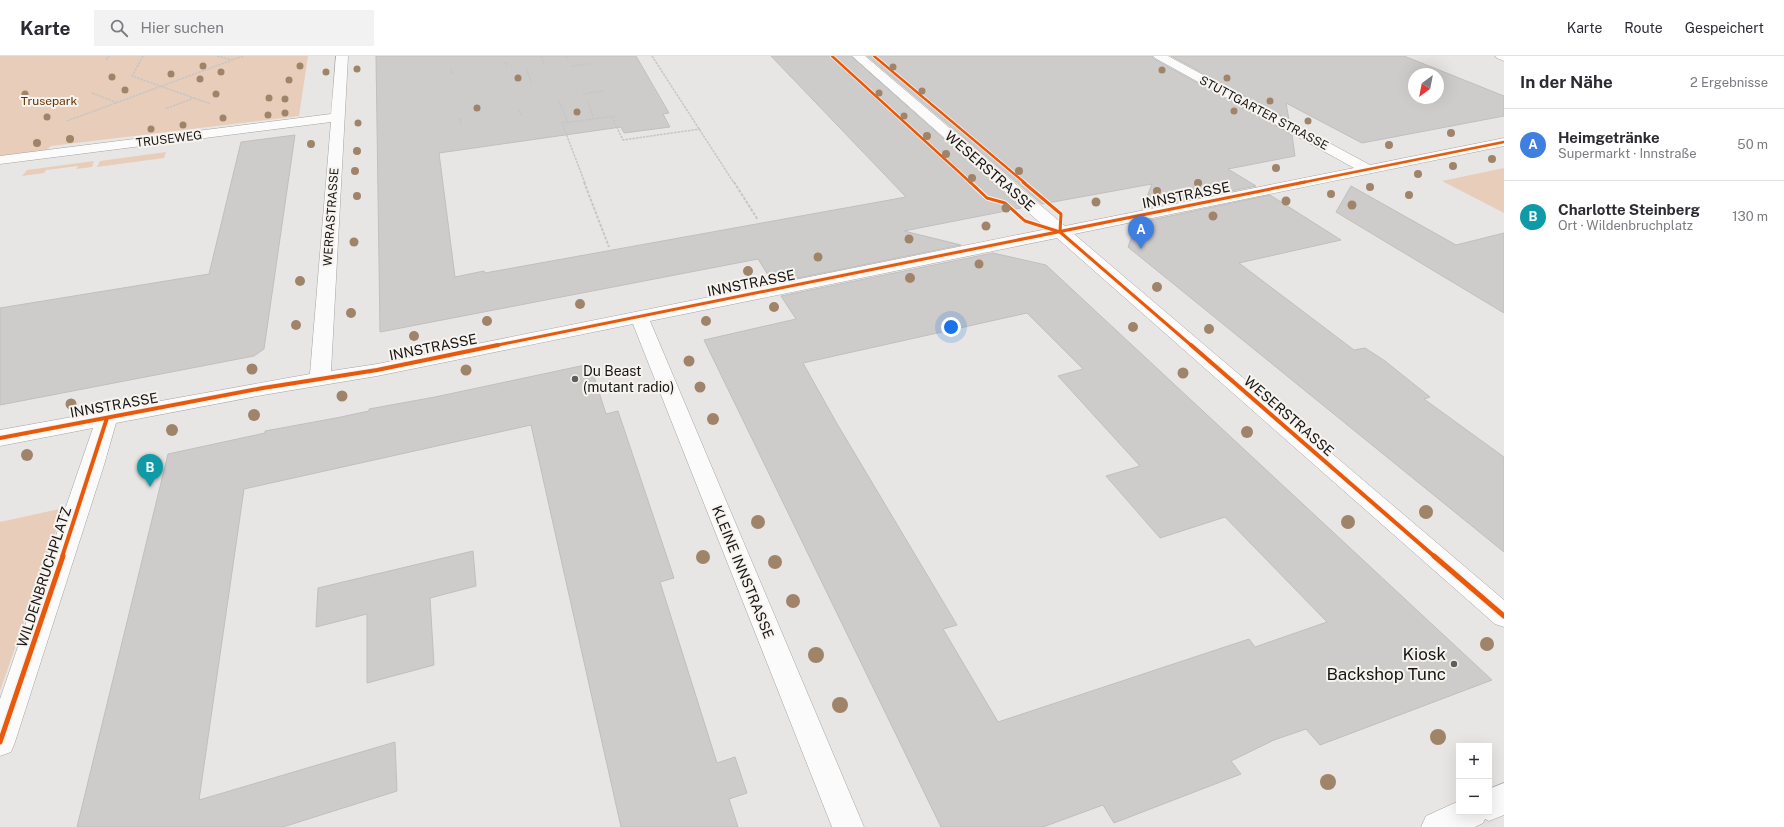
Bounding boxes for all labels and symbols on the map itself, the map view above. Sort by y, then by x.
north arrow [1408,68,1444,104]
street label: STUTTGARTER STRASSE [1197,73,1331,153]
park label: Trusepark [21,94,77,108]
street label: TRUSEWEG [135,128,203,150]
street label: WESERSTRASSE [942,128,1038,214]
street label: WERRASTRASSE [321,167,341,267]
street label: INNSTRASSE [1141,179,1231,211]
pin: A [1128,216,1154,249]
street label: INNSTRASSE [706,267,796,299]
your location [941,317,961,337]
street label: INNSTRASSE [388,331,478,363]
place label: Du Beast (mutant radio) [583,363,674,395]
street label: WESERSTRASSE [1241,373,1337,459]
marker: Du Beast (mutant radio) [570,374,580,384]
street label: INNSTRASSE [69,389,159,421]
pin: B [137,454,163,487]
street label: KLEINE INNSTRASSE [709,503,777,641]
street label: WILDENBRUCHPLATZ [14,505,74,649]
place label: Kiosk Backshop Tunc [1326,644,1446,684]
marker: Kiosk Backshop Tunc [1449,659,1459,669]

